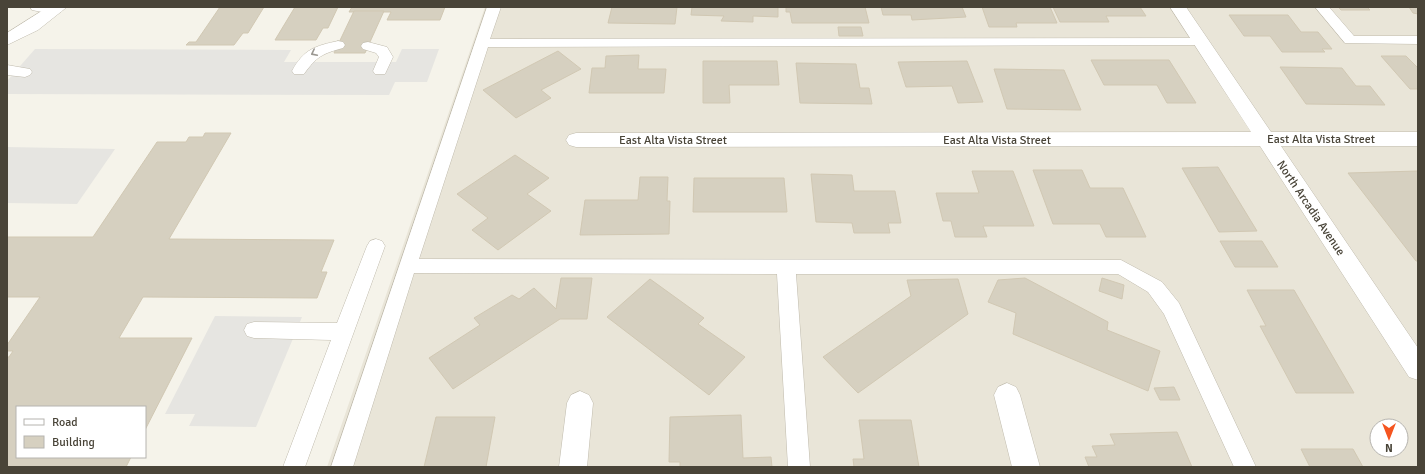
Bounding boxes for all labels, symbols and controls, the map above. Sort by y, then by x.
one-way arrow [311,48,318,56]
street label: East Alta Vista Street [1267,132,1375,147]
street label: East Alta Vista Street [619,133,727,148]
street label: East Alta Vista Street [943,133,1051,148]
street label: North Arcadia Avenue [1273,158,1348,259]
legend [16,406,146,458]
text: Road [52,415,78,430]
north arrow [1369,418,1409,458]
text: Building [52,435,95,450]
text: N [1385,441,1393,454]

